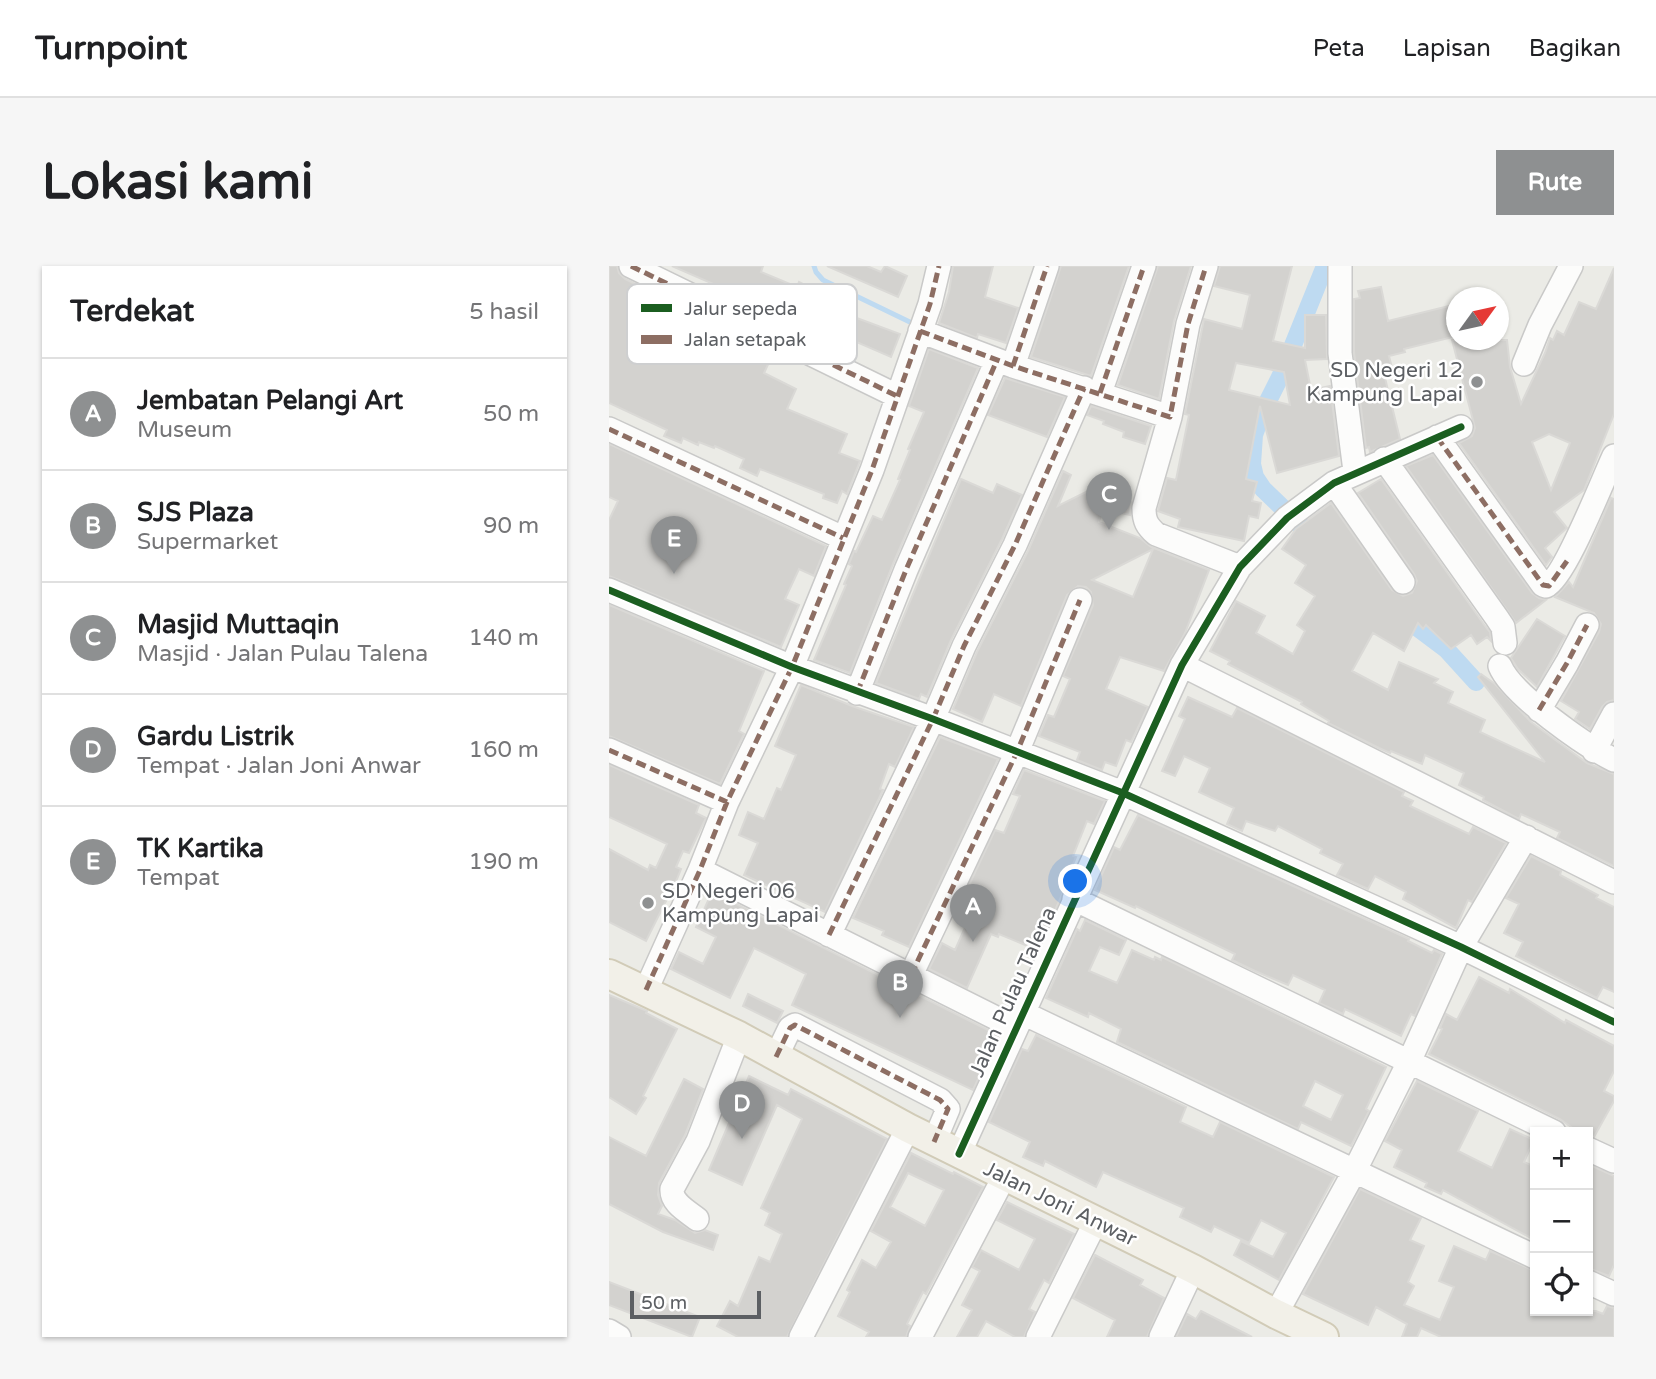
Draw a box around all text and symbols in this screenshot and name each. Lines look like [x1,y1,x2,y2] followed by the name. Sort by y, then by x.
[35,29,187,68] text: Turnpoint
[1313,34,1365,63] text: Peta
[1403,34,1491,63] text: Lapisan
[1529,34,1621,63] text: Bagikan
[1496,150,1614,215] button: Rute
[42,153,313,212] text: Lokasi kami
[627,284,857,364] legend
[1446,287,1509,350] north arrow
[70,293,194,330] text: Terdekat
[469,298,539,326] text: 5 hasil
[684,298,797,320] text: Jalur sepeda
[684,329,806,351] text: Jalan setapak
[1306,358,1463,407] place label: SD Negeri 12 Kampung Lapai
[1469,374,1485,390] marker: SD Negeri 12 Kampung Lapai
[137,385,403,416] text: Jembatan Pelangi Art
[84,400,102,428] text: A
[483,400,539,428] text: 50 m
[137,416,232,444] text: Museum
[1086,472,1132,530] pin: C
[137,497,254,528] text: SJS Plaza
[85,512,101,540] text: B
[483,512,539,540] text: 90 m
[651,516,697,574] pin: E
[137,528,278,556] text: Supermarket
[137,609,339,640] text: Masjid Muttaqin
[85,624,101,652] text: C
[469,624,539,652] text: 140 m
[137,640,428,668] text: Masjid · Jalan Pulau Talena
[137,721,294,752] text: Gardu Listrik
[84,736,102,764] text: D
[469,736,539,764] text: 160 m
[137,752,421,780] text: Tempat · Jalan Joni Anwar
[137,833,264,864] text: TK Kartika
[86,848,100,876] text: E
[469,848,539,876] text: 190 m
[137,864,220,892] text: Tempat
[1058,864,1092,898] your location
[662,879,819,928] place label: SD Negeri 06 Kampung Lapai
[950,884,996,942] pin: A
[640,895,656,911] marker: SD Negeri 06 Kampung Lapai
[964,903,1062,1081] street label: Jalan Pulau Talena
[877,960,923,1018] pin: B
[719,1081,765,1139] pin: D
[1530,1127,1593,1316] map controls
[1530,1127,1593,1190] button: +
[979,1156,1141,1252] street label: Jalan Joni Anwar
[1530,1190,1593,1253] button: −
[1530,1253,1593,1316] button: locate
[630,1288,761,1320] scale bar
[641,1292,687,1314] text: 50 m

